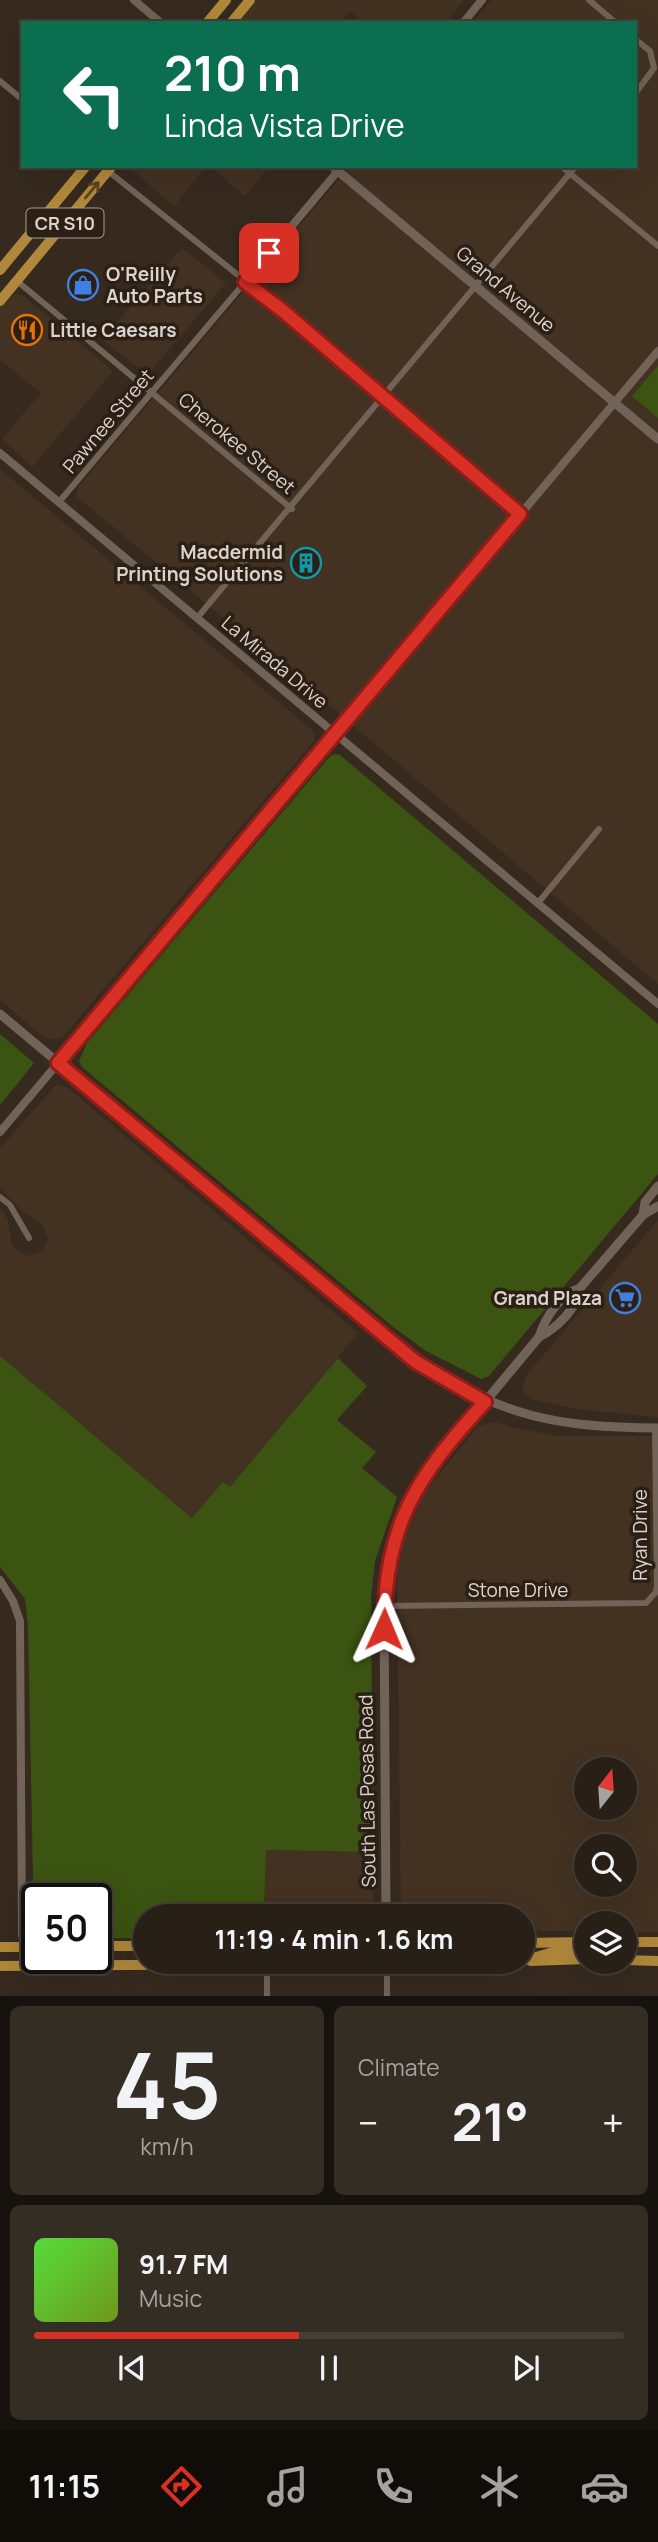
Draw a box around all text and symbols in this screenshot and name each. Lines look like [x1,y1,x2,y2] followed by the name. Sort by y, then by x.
[164,39,301,106] text: 210 m
[49,49,140,140] icon: left
[164,103,405,147] text: Linda Vista Drive
[84,182,100,200] one-way arrow
[27,208,104,238] road number: CR S10
[239,223,299,283] pin
[250,234,288,272] icon: arrive
[451,240,561,338] street label: Grand Avenue
[106,261,203,309] place label: O'Reilly Auto Parts
[66,268,100,302] shop icon: O'Reilly Auto Parts
[10,313,44,347] restaurant icon: Little Caesars
[50,317,177,343] place label: Little Caesars
[57,363,159,479] street label: Pawnee Street
[173,386,301,500] street label: Cherokee Street
[116,539,283,587] place label: Macdermid Printing Solutions
[289,546,323,580] building icon: Macdermid Printing Solutions
[216,610,334,714] street label: La Mirada Drive
[608,1281,642,1315] supermarket icon: Grand Plaza
[494,1285,602,1311] place label: Grand Plaza
[627,1489,653,1581] street label: Ryan Drive
[468,1577,568,1603] street label: Stone Drive
[347,1592,421,1666] position arrow
[352,1694,382,1888] street label: South Las Posas Road
[574,1757,637,1820] north arrow
[574,1757,637,1974] map controls
[574,1834,637,1897] button: search
[21,1883,112,1974] speed limit sign: 50
[574,1911,637,1974] button: layers
[215,1921,453,1957] text: 11:19 · 4 min · 1.6 km
[113,2022,221,2146] text: 45
[358,2051,440,2083] text: Climate
[452,2086,529,2157] text: 21°
[358,2096,379,2148] text: −
[602,2096,624,2148] text: +
[140,2130,194,2162] text: km/h
[139,2246,228,2282] text: 91.7 FM
[139,2282,202,2314] text: Music
[113,2349,151,2387] icon: previous
[310,2349,348,2387] icon: pause
[507,2349,545,2387] icon: next
[157,2462,206,2511] icon: directions
[263,2462,312,2511] icon: music
[369,2462,418,2511] icon: phone
[475,2462,524,2511] icon: climate
[580,2462,629,2511] icon: car
[28,2464,100,2508] text: 11:15

